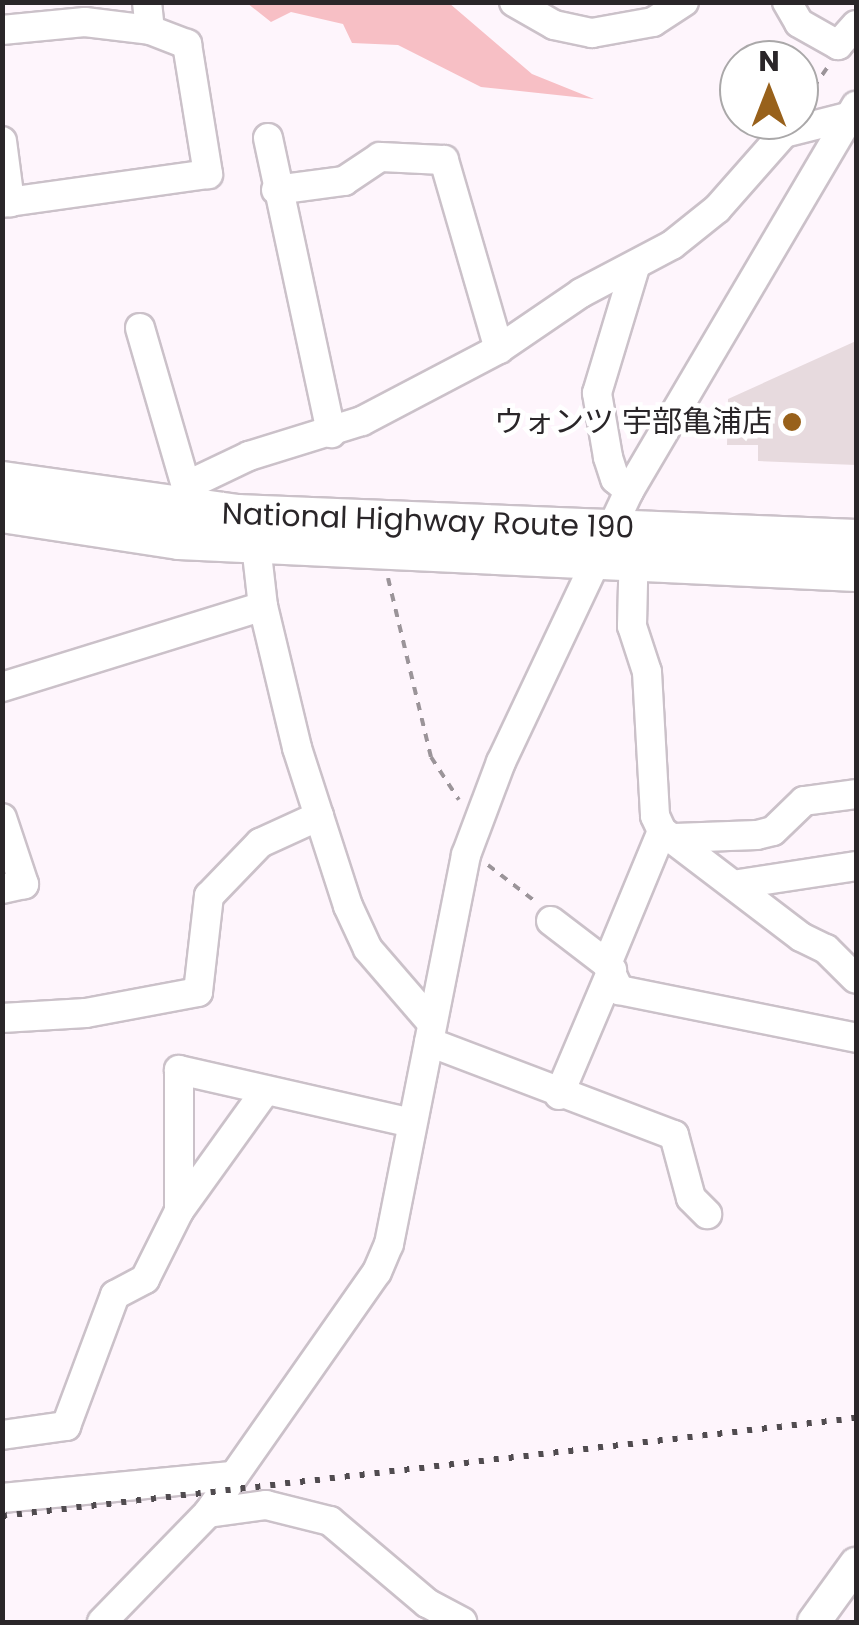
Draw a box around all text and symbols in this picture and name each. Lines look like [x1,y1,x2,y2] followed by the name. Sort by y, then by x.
[719,40,819,140] north arrow
[758,42,780,81] text: N
[494,404,772,440] place label: ウォンツ 宇部亀浦店
[781,411,803,433] marker: ウォンツ 宇部亀浦店
[221,496,635,546] street label: National Highway Route 190

